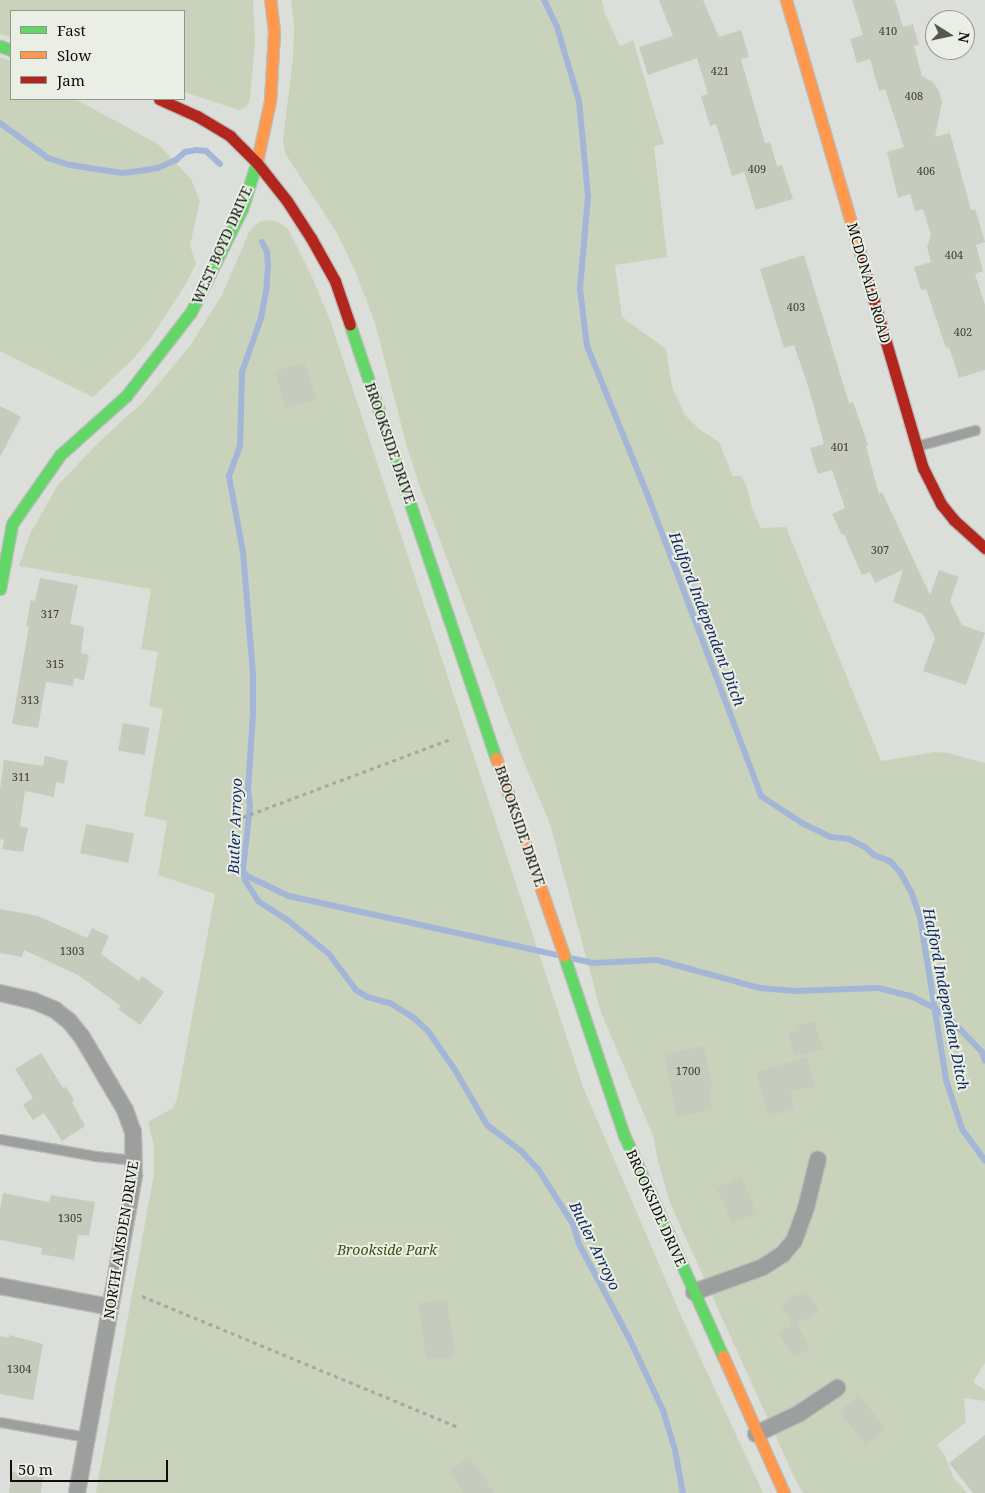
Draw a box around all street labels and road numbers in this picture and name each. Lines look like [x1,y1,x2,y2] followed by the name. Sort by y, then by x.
[188,183,256,307] street label: WEST BOYD DRIVE
[844,221,894,345] street label: MCDONALD ROAD
[361,380,419,506] street label: BROOKSIDE DRIVE
[491,763,549,889] street label: BROOKSIDE DRIVE
[623,1147,689,1269] street label: BROOKSIDE DRIVE
[100,1160,142,1320] street label: NORTH AMSDEN DRIVE

